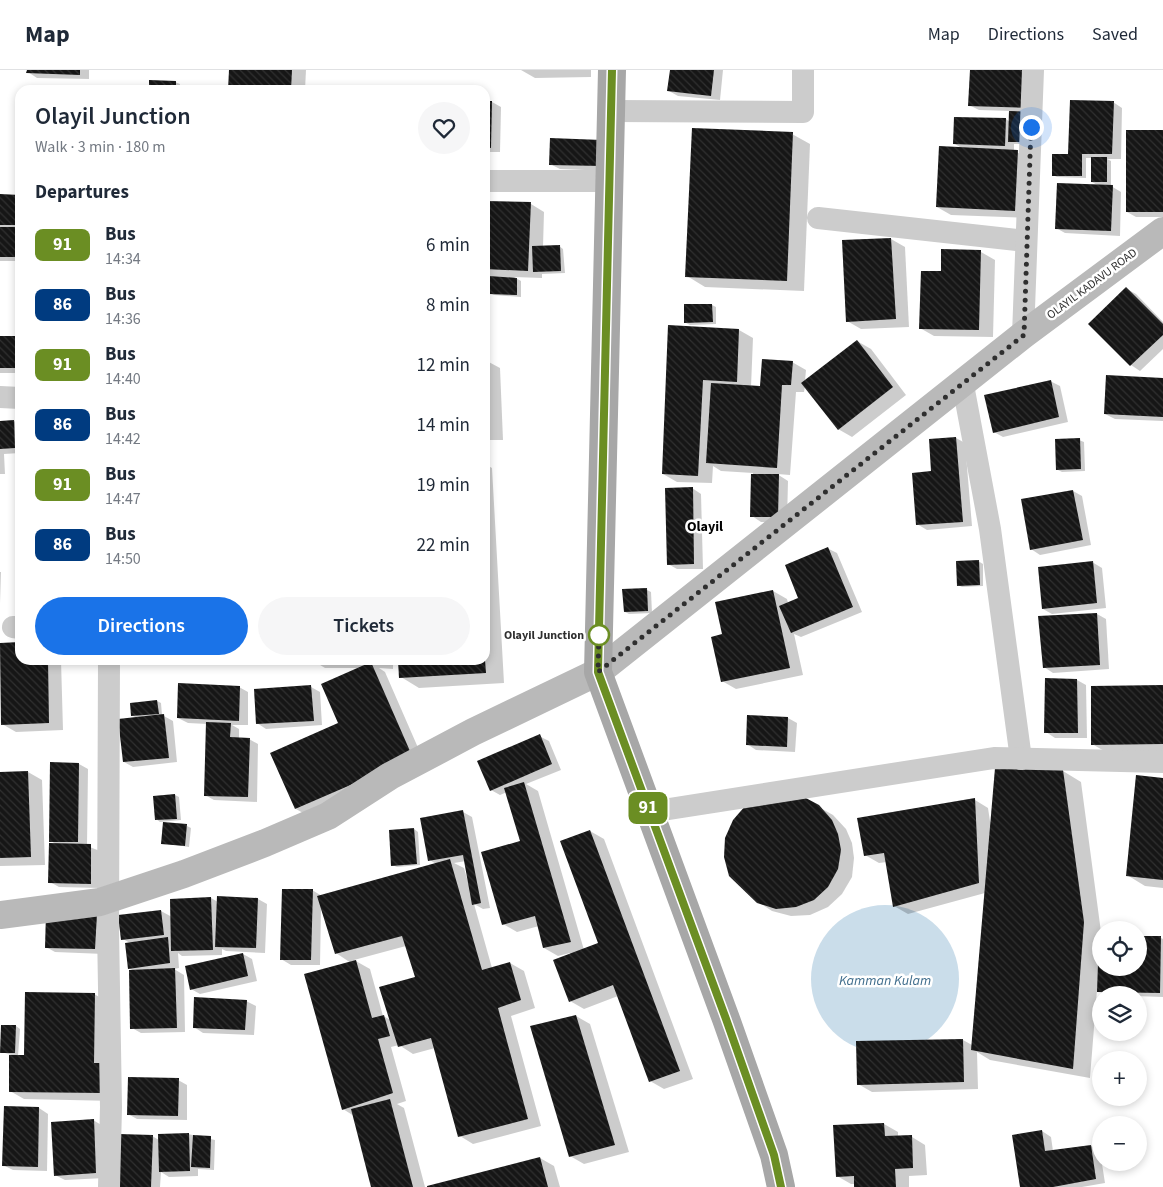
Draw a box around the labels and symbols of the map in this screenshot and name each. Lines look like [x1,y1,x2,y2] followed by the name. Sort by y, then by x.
[1019,115,1044,140] your location
[1043,244,1141,324] street label: OLAYIL KADAVU ROAD
[687,517,723,537] district label: Olayil
[588,624,610,646] marker: Olayil Junction
[504,627,584,644] place label: Olayil Junction
[626,792,670,824] line badge: 91
[839,971,931,991] water label: Kamman Kulam

